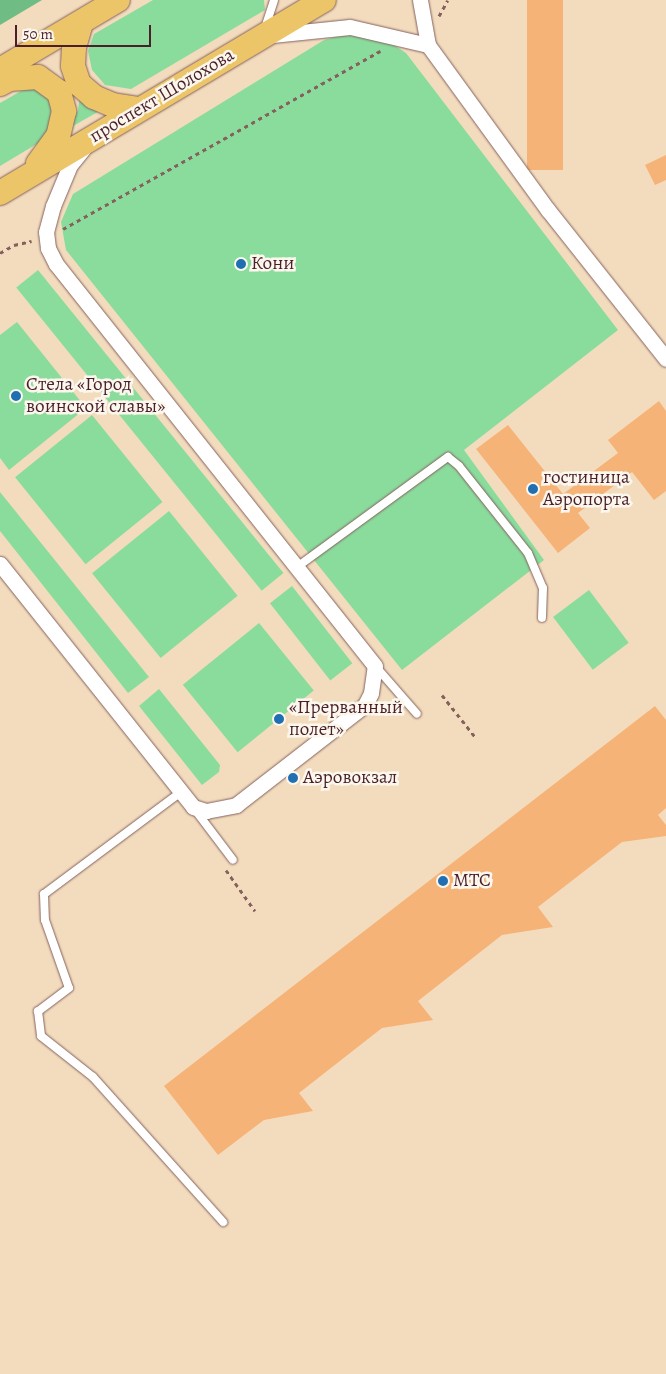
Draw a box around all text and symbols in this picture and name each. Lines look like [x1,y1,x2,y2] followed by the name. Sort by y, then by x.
[18,15,154,47] scale bar
[23,24,53,44] text: 50 m
[86,44,238,148] street label: проспект Шолохова
[251,253,294,275] place label: Кони
[235,258,247,270] marker: Кони
[26,374,165,418] place label: Стела «Город воинской славы»
[10,390,22,402] marker: Стела «Город воинской славы»
[543,467,630,511] place label: гостиница Аэропорта
[527,483,539,495] marker: гостиница Аэропорта
[289,697,403,741] place label: «Пpepвaнный пoлeт»
[273,713,285,725] marker: «Пpepвaнный пoлeт»
[303,767,397,789] place label: Аэровокзал
[287,772,299,784] marker: Аэровокзал
[453,870,491,892] place label: МТС
[437,875,449,887] marker: МТС

